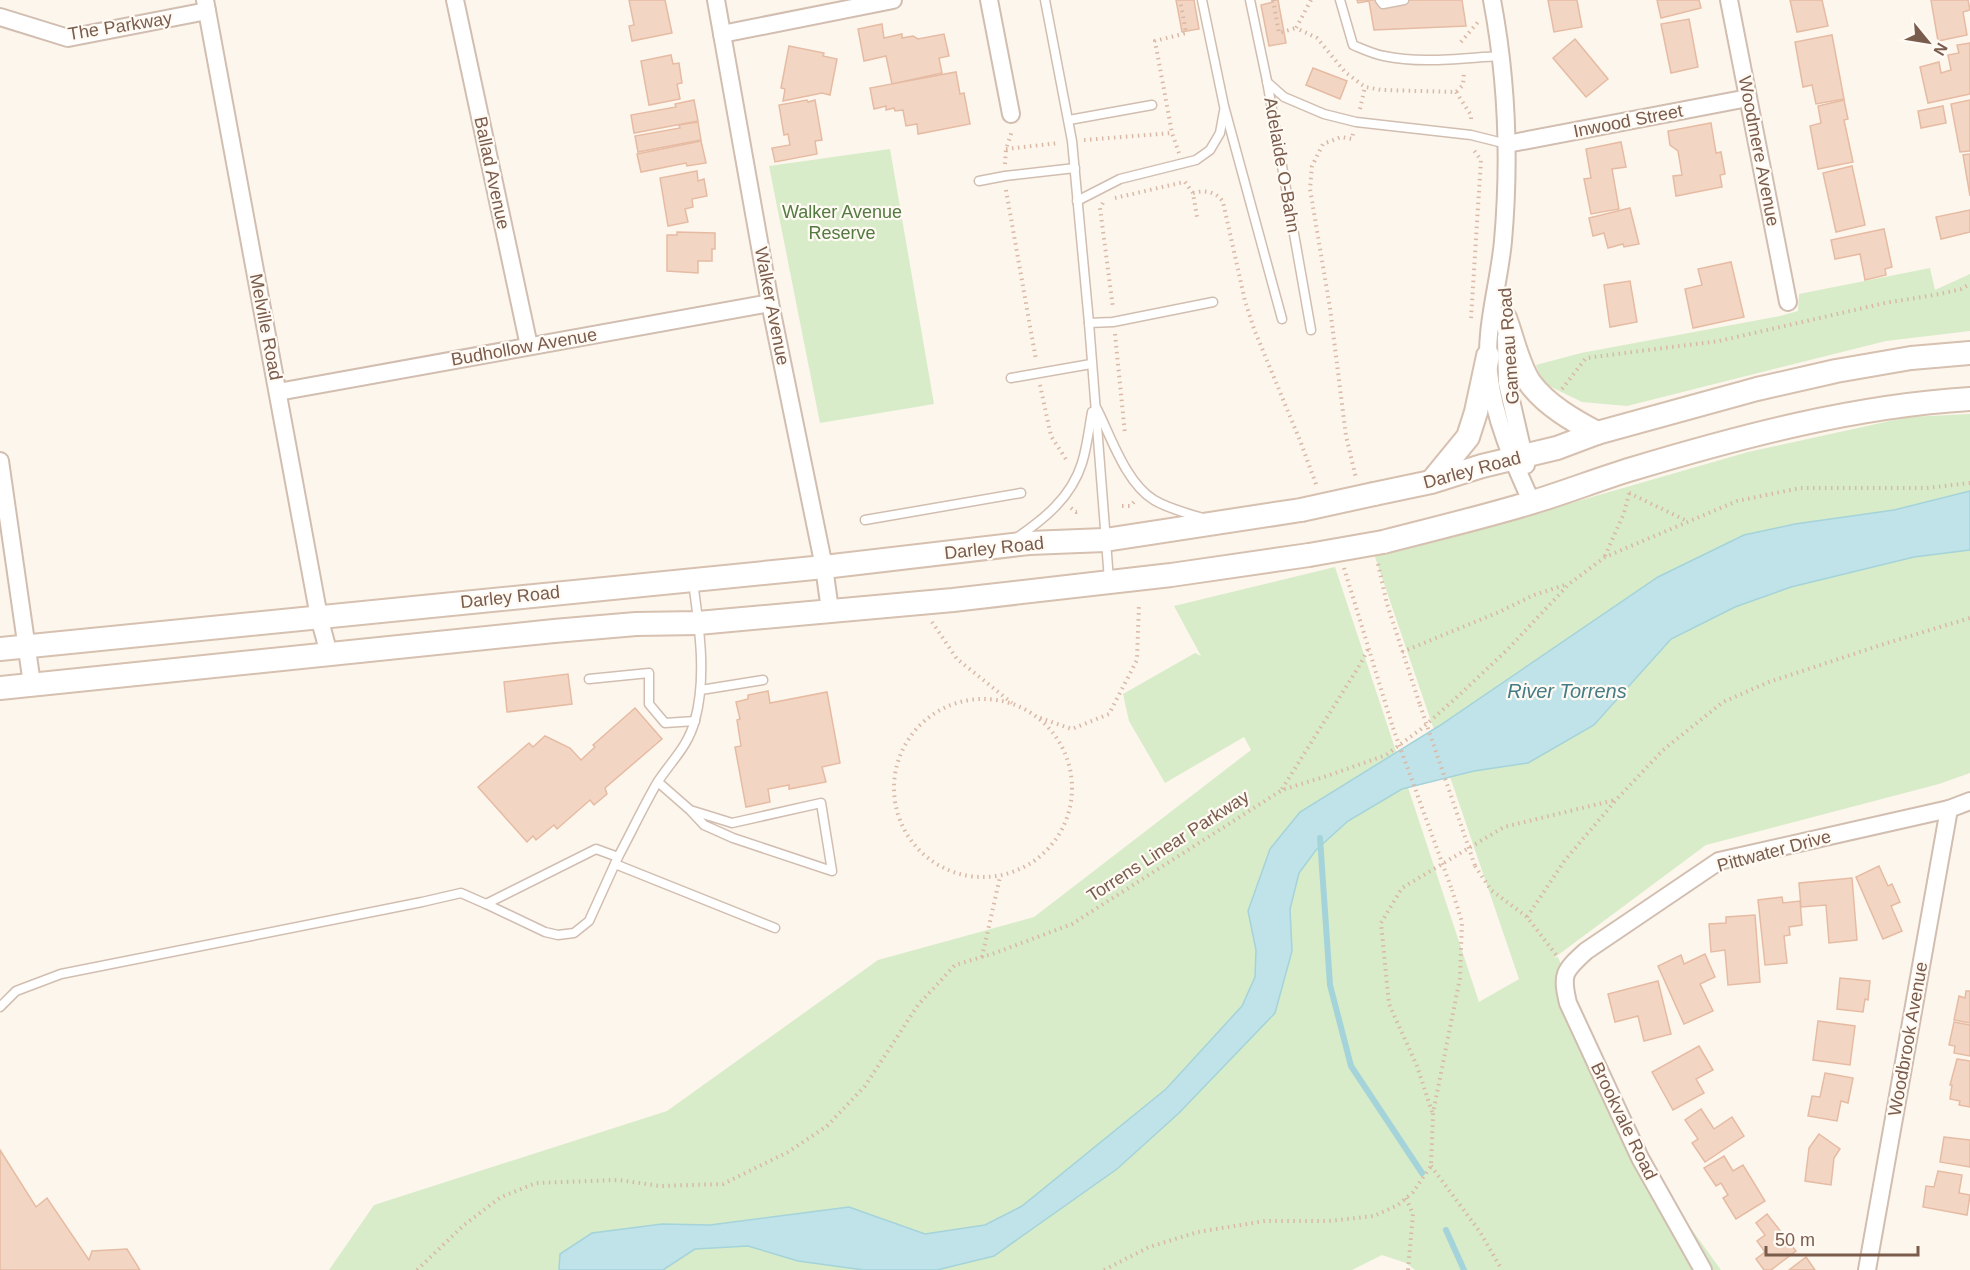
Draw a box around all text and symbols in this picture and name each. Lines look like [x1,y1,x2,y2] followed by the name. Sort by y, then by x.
[67,8,173,44] street label: The Parkway
[1898,12,1958,72] north arrow
[1930,40,1951,59] text: N
[1735,74,1783,228] street label: Woodmere Avenue
[1260,96,1304,234] street label: Adelaide O-Bahn
[1572,101,1684,141] street label: Inwood Street
[470,115,514,231] street label: Ballad Avenue
[782,202,902,243] park label: Walker Avenue Reserve
[751,245,793,367] street label: Walker Avenue
[246,272,286,382] street label: Melville Road
[1495,287,1523,405] street label: Gameau Road
[449,324,599,370] street label: Budhollow Avenue
[1421,447,1523,493] street label: Darley Road
[943,533,1045,563] street label: Darley Road
[459,582,561,612] street label: Darley Road
[1507,680,1627,702] water label: River Torrens
[1083,786,1253,906] street label: Torrens Linear Parkway
[1715,826,1833,876] street label: Pittwater Drive
[1885,960,1931,1118] street label: Woodbrook Avenue
[1587,1059,1661,1183] street label: Brookvale Road
[1766,1219,1918,1257] scale bar
[1775,1230,1815,1250] text: 50 m

